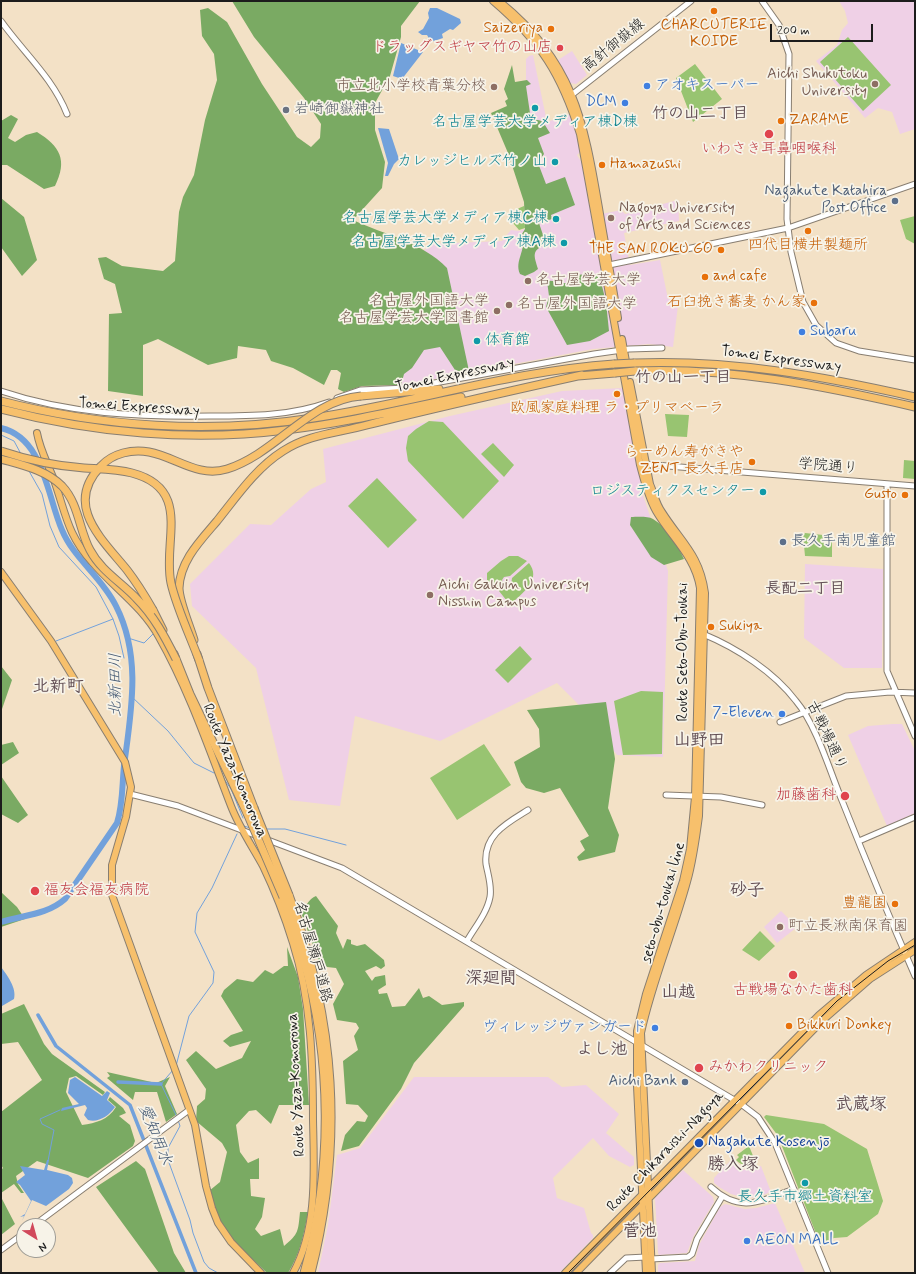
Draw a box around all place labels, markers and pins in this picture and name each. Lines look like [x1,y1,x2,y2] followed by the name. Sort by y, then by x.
[709,6,719,16] marker: CHARCUTERIE KOIDE
[660,17,768,52] place label: CHARCUTERIE KOIDE
[483,20,543,38] place label: Saizeriya
[546,24,556,34] marker: Saizeriya
[372,39,552,57] place label: ドラッグスギヤマ竹の山店
[555,43,565,53] marker: ドラッグスギヤマ竹の山店
[767,66,867,101] place label: Aichi Shukutoku University
[655,77,759,95] place label: アオキスーパー
[336,78,486,96] place label: 市立北小学校青葉分校
[870,79,880,89] marker: Aichi Shukutoku University
[642,81,652,91] marker: アオキスーパー
[489,82,499,92] marker: 市立北小学校青葉分校
[586,94,617,112] place label: DCM
[620,98,630,108] marker: DCM
[294,101,384,119] place label: 岩崎御嶽神社
[530,103,540,113] marker: 名古屋学芸大学メディア棟D棟
[281,105,291,115] marker: 岩崎御嶽神社
[789,112,849,130] place label: ZARAME
[432,114,638,132] place label: 名古屋学芸大学メディア棟D棟
[776,116,786,126] marker: ZARAME
[763,128,775,140] marker: いわさき耳鼻咽喉科
[702,141,836,159] place label: いわさき耳鼻咽喉科
[397,153,547,171] place label: カレッジヒルズ竹ノ山
[610,156,681,174] place label: Hamazushi
[550,157,560,167] marker: カレッジヒルズ竹ノ山
[597,160,607,170] marker: Hamazushi
[764,183,887,218] place label: Nagakute Katahira Post Office
[890,196,900,206] marker: Nagakute Katahira Post Office
[619,200,751,235] place label: Nagoya University of Arts and Sciences
[342,210,548,228] place label: 名古屋学芸大学メディア棟C棟
[606,213,616,223] marker: Nagoya University of Arts and Sciences
[551,214,561,224] marker: 名古屋学芸大学メディア棟C棟
[803,226,813,236] marker: 四代目横井製麺所
[351,234,556,252] place label: 名古屋学芸大学メディア棟A棟
[748,237,868,255] place label: 四代目横井製麺所
[559,238,569,248] marker: 名古屋学芸大学メディア棟A棟
[589,241,713,259] place label: THE SAN ROKU GO
[716,245,726,255] marker: THE SAN ROKU GO
[713,268,767,286] place label: and cafe
[536,272,641,290] place label: 名古屋学芸大学
[700,272,710,282] marker: and cafe
[523,276,533,286] marker: 名古屋学芸大学
[339,293,489,328] place label: 名古屋外国語大学 名古屋学芸大学図書館
[667,294,806,312] place label: 石臼挽き蕎麦 かん家
[517,296,637,314] place label: 名古屋外国語大学
[809,298,819,308] marker: 石臼挽き蕎麦 かん家
[504,300,514,310] marker: 名古屋外国語大学
[492,306,502,316] marker: 名古屋外国語大学 名古屋学芸大学図書館
[810,323,857,341] place label: Subaru
[797,327,807,337] marker: Subaru
[485,332,530,350] place label: 体育館
[472,336,482,346] marker: 体育館
[612,389,622,399] marker: 欧風家庭料理 ラ・プリマベーラ
[510,400,724,418] place label: 欧風家庭料理 ラ・プリマベーラ
[624,444,744,479] place label: らーめん寿がきや ZENT 長久手店
[747,457,757,467] marker: らーめん寿がきや ZENT 長久手店
[590,483,755,501] place label: ロジスティクスセンター
[864,486,897,504] place label: Gusto
[758,487,768,497] marker: ロジスティクスセンター
[900,490,910,500] marker: Gusto
[791,533,896,551] place label: 長久手南児童館
[778,537,788,547] marker: 長久手南児童館
[438,577,589,612] place label: Aichi Gakuin University Nisshin Campus
[425,590,435,600] marker: Aichi Gakuin University Nisshin Campus
[719,618,762,636] place label: Sukiya
[706,622,716,632] marker: Sukiya
[712,705,774,723] place label: 7-Eleven
[777,709,787,719] marker: 7-Eleven
[776,787,836,805] place label: 加藤歯科
[839,790,851,802] marker: 加藤歯科
[44,882,149,900] place label: 福友会福友病院
[29,885,41,897] marker: 福友会福友病院
[842,895,887,913] place label: 豊龍園
[890,899,900,909] marker: 豊龍園
[788,918,908,936] place label: 町立長湫南保育園
[775,922,785,932] marker: 町立長湫南保育園
[787,969,799,981] marker: 古戦場なかた歯科
[733,982,853,1000] place label: 古戦場なかた歯科
[797,1017,891,1035] place label: Bikkuri Donkey
[482,1019,647,1037] place label: ヴィレッジヴァンガード
[784,1021,794,1031] marker: Bikkuri Donkey
[650,1023,660,1033] marker: ヴィレッジヴァンガード
[708,1059,828,1077] place label: みかわクリニック
[693,1062,705,1074] marker: みかわクリニック
[608,1073,677,1091] place label: Aichi Bank
[680,1077,690,1087] marker: Aichi Bank
[708,1134,829,1152] place label: Nagakute Kosenjō
[693,1137,705,1149] marker: Nagakute Kosenjō
[800,1178,810,1188] marker: 長久手市郷土資料室
[738,1189,872,1207] place label: 長久手市郷土資料室
[755,1232,838,1250] place label: AEON MALL
[742,1236,752,1246] marker: AEON MALL

